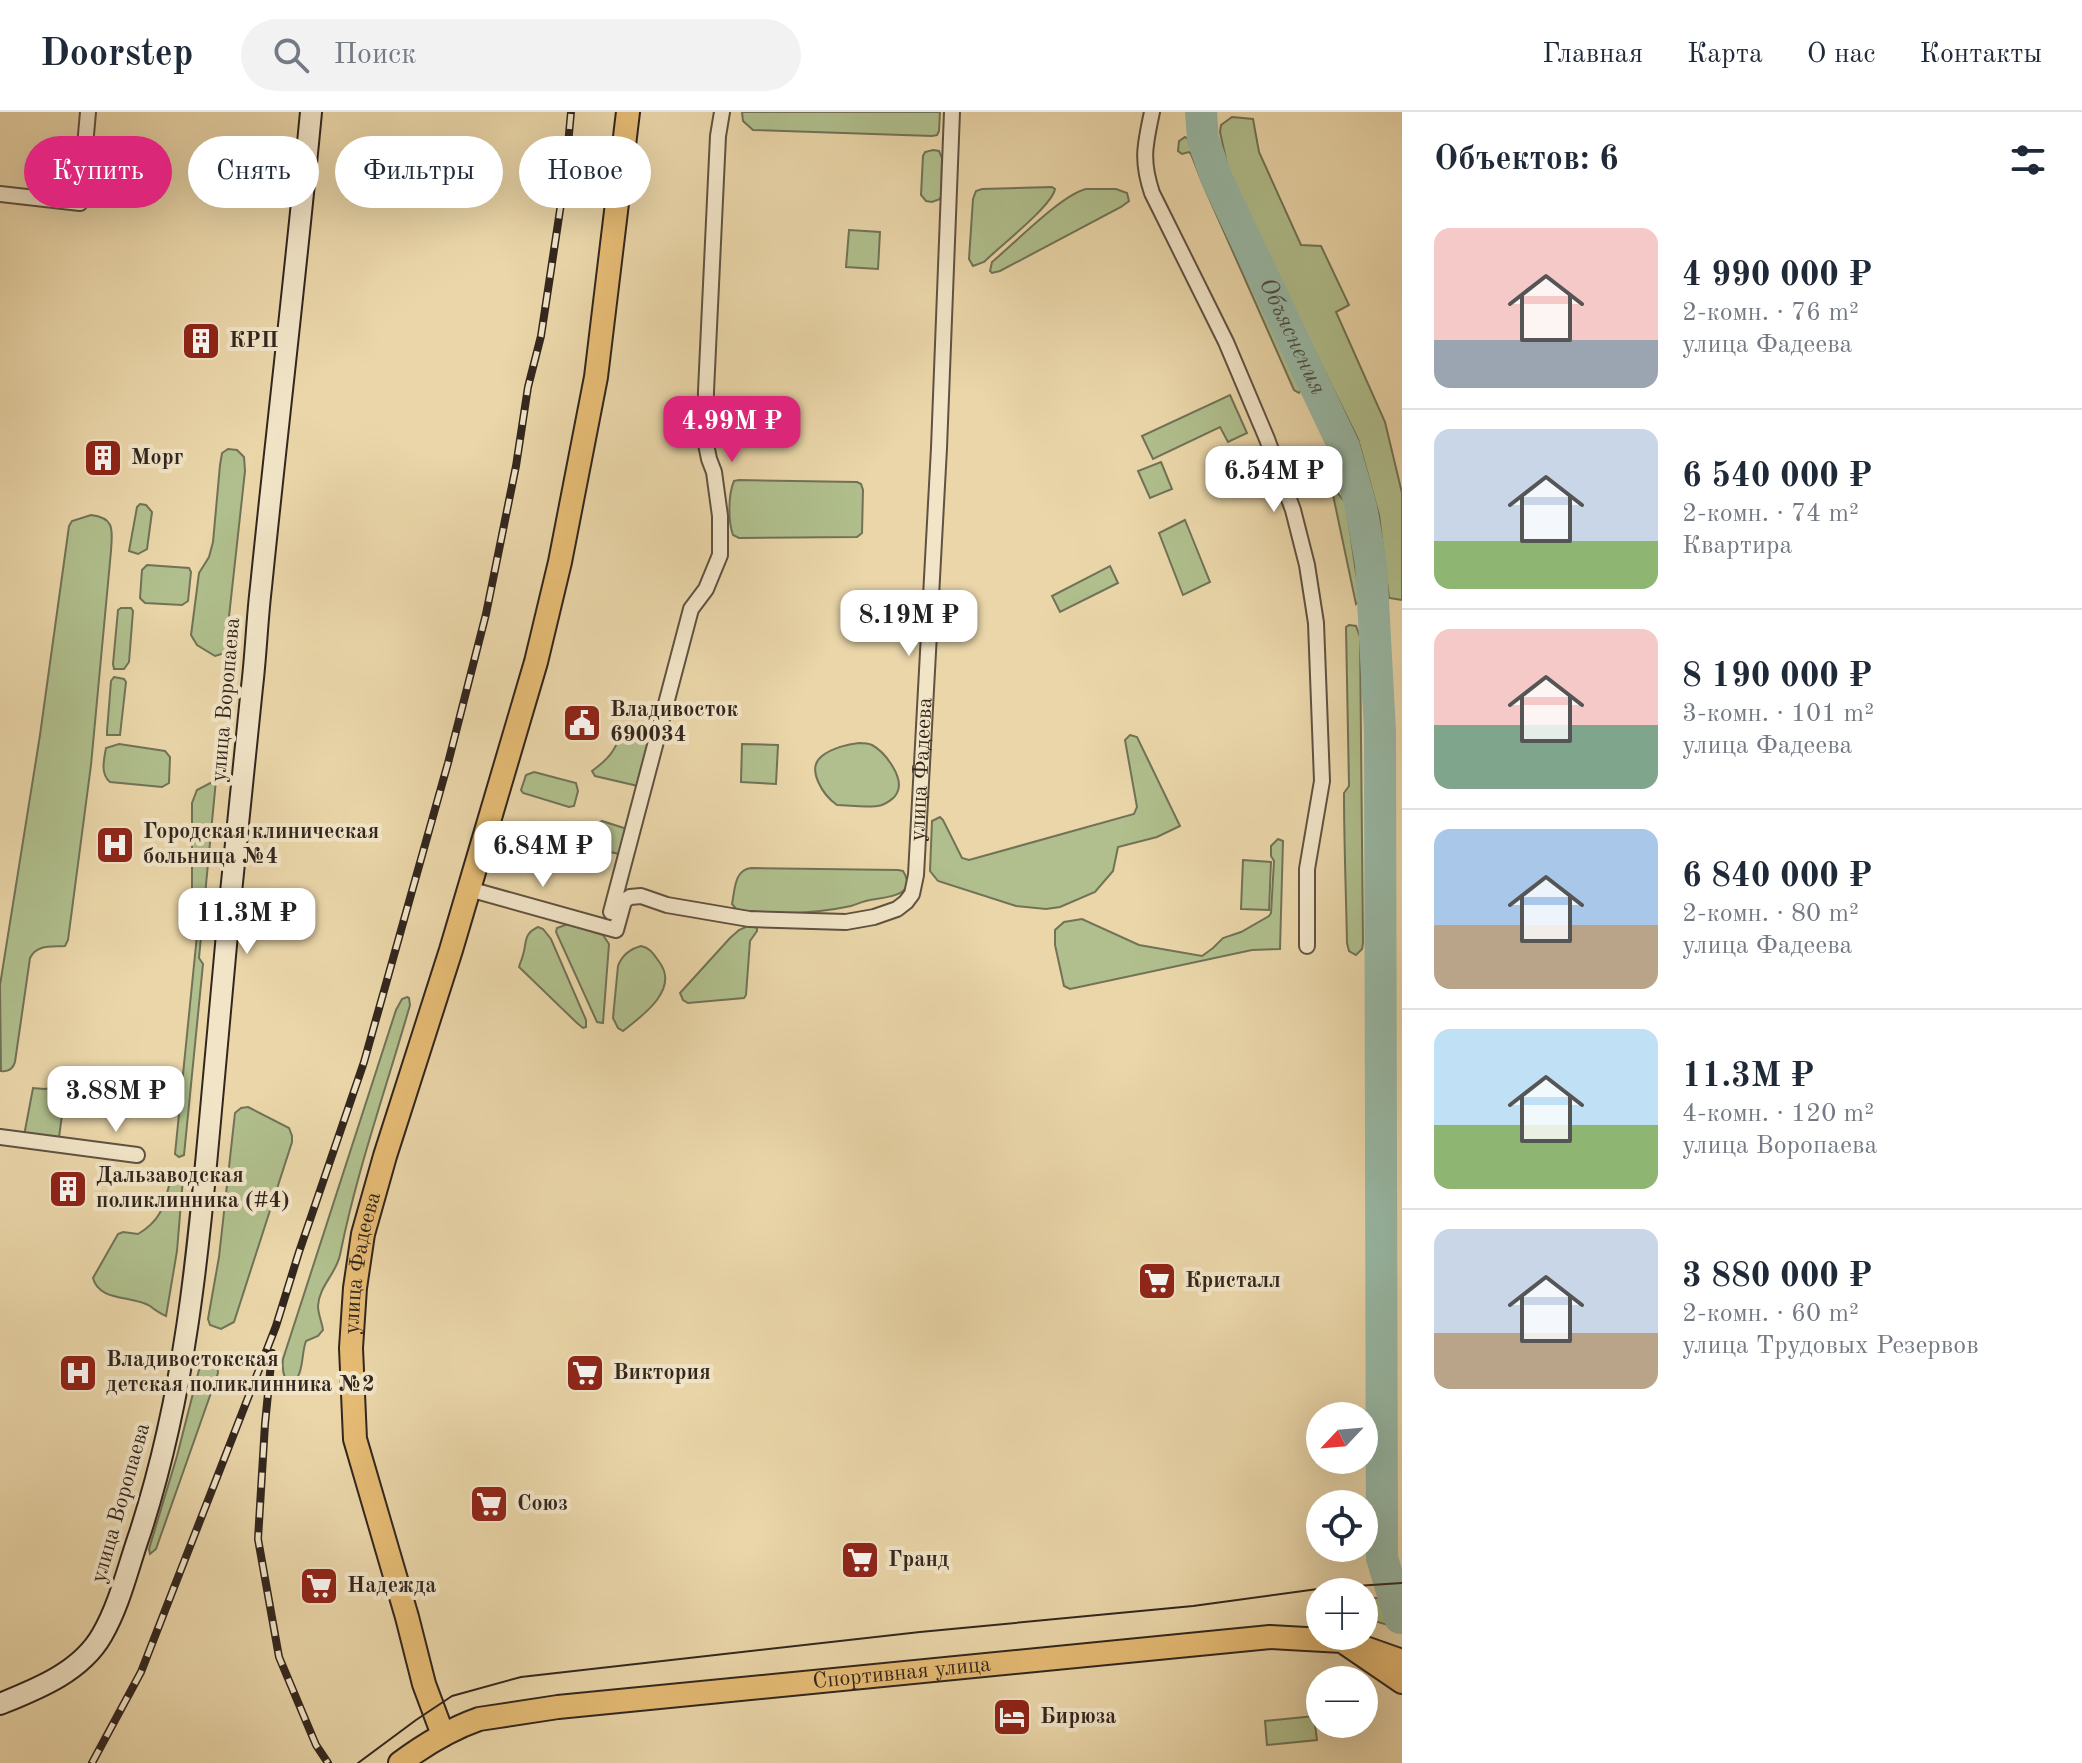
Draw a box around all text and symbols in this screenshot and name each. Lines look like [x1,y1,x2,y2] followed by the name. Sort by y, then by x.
[241,19,801,91] search box
[269,33,313,77] icon: search
[40,36,193,74] text: Doorstep
[333,40,416,70] text: Поиск
[1542,41,1643,69] text: Главная
[1687,41,1763,69] text: Карта
[1807,41,1876,69] text: О нас
[1920,41,2042,69] text: Контакты
[24,136,172,208] chip: Купить
[188,136,319,208] chip: Снять
[335,136,503,208] chip: Фильтры
[519,136,651,208] chip: Новое
[2006,138,2050,182] icon: filters
[1434,143,1619,177] text: Объектов: 6
[1682,259,1872,293] text: 4 990 000 ₽
[1498,260,1594,356] icon: home
[1254,274,1330,399] water label: Объяснения
[1682,300,1859,326] text: 2-комн. · 76 m²
[180,320,222,362] building icon: КРП
[229,330,279,352] place label: КРП
[1682,332,1852,358] text: улица Фадеева
[658,396,806,464] pin: 4.99M ₽
[681,409,783,435] text: 4.99M ₽
[82,437,124,479] building icon: Морг
[1200,446,1348,514] pin: 6.54M ₽
[131,447,183,469] place label: Морг
[1223,459,1325,485] text: 6.54M ₽
[1682,460,1872,494] text: 6 540 000 ₽
[1498,461,1594,557] icon: home
[1682,501,1859,527] text: 2-комн. · 74 m²
[1682,533,1792,559] text: Квартира
[835,590,983,658] pin: 8.19M ₽
[858,603,960,629] text: 8.19M ₽
[208,617,244,783] street label: улица Воропаева
[1682,660,1872,694] text: 8 190 000 ₽
[1498,661,1594,757] icon: home
[907,697,937,842] street label: улица Фадеева
[610,699,738,746] place label: Владивосток 690034
[1682,701,1874,727] text: 3-комн. · 101 m²
[561,702,603,744] public building icon: Владивосток 690034
[1682,733,1852,759] text: улица Фадеева
[143,821,379,868] place label: Городская клиническая больница №4
[469,821,617,889] pin: 6.84M ₽
[94,824,136,866] hospital icon: Городская клиническая больница №4
[492,834,594,860] text: 6.84M ₽
[1682,860,1872,894] text: 6 840 000 ₽
[1498,861,1594,957] icon: home
[173,888,321,956] pin: 11.3M ₽
[196,901,298,927] text: 11.3M ₽
[1682,901,1859,927] text: 2-комн. · 80 m²
[1682,933,1852,959] text: улица Фадеева
[1682,1060,1814,1094] text: 11.3M ₽
[1498,1061,1594,1157] icon: home
[42,1066,190,1134] pin: 3.88M ₽
[65,1079,167,1105] text: 3.88M ₽
[1682,1101,1874,1127] text: 4-комн. · 120 m²
[1682,1133,1877,1159] text: улица Воропаева
[96,1165,290,1212] place label: Дальзаводская поликлинника (#4)
[47,1168,89,1210] building icon: Дальзаводская поликлинника (#4)
[341,1189,385,1335] street label: улица Фадеева
[1136,1260,1178,1302] supermarket icon: Кристалл
[1682,1260,1872,1294] text: 3 880 000 ₽
[1498,1261,1594,1357] icon: home
[1185,1270,1281,1292] place label: Кристалл
[1682,1301,1859,1327] text: 2-комн. · 60 m²
[1682,1333,1979,1359] text: улица Трудовых Резервов
[106,1349,375,1396] place label: Владивостокская детская поликлинника №2
[57,1352,99,1394] hospital icon: Владивостокская детская поликлинника №2
[564,1352,606,1394] supermarket icon: Виктория
[613,1362,711,1384] place label: Виктория
[1306,1402,1378,1474] north arrow
[1306,1402,1378,1738] map controls
[88,1420,154,1585] street label: улица Воропаева
[468,1483,510,1525] supermarket icon: Союз
[1306,1490,1378,1562] button: locate
[517,1493,568,1515] place label: Союз
[839,1539,881,1581] supermarket icon: Гранд
[888,1549,949,1571] place label: Гранд
[298,1565,340,1607] supermarket icon: Надежда
[347,1575,437,1597] place label: Надежда
[1306,1578,1378,1650] button: +
[812,1654,992,1693] street label: Спортивная улица
[1306,1666,1378,1738] button: −
[991,1696,1033,1738] hotel icon: Бирюза
[1040,1706,1116,1728] place label: Бирюза

